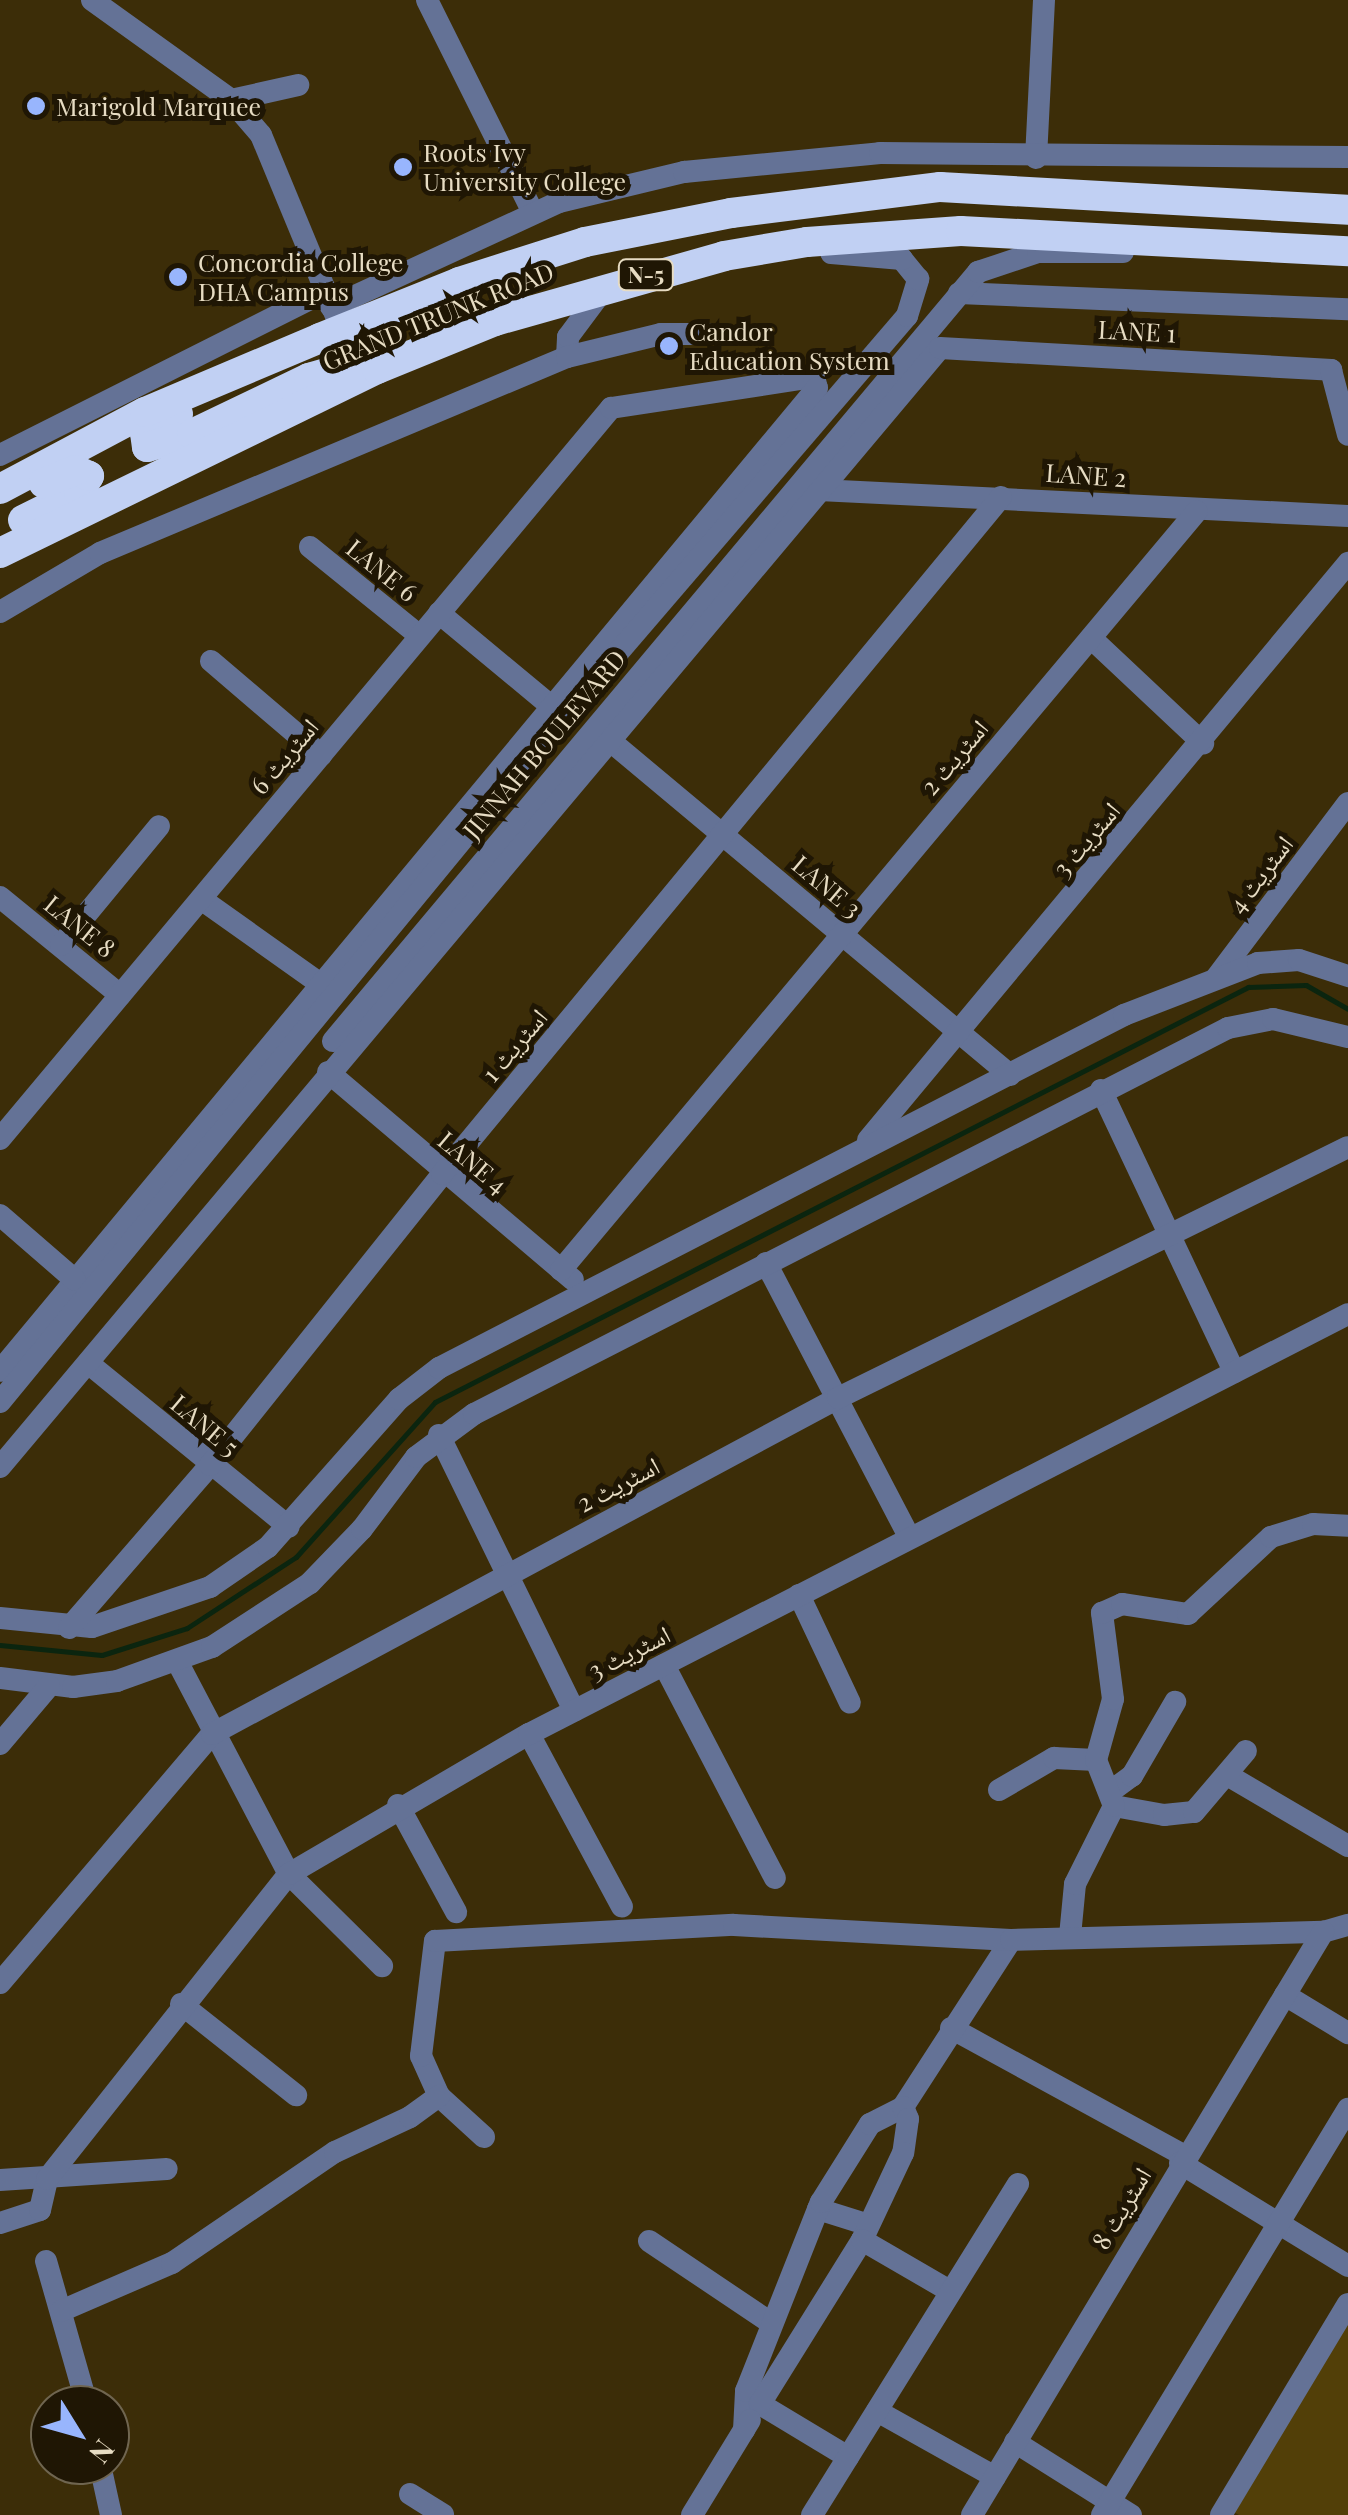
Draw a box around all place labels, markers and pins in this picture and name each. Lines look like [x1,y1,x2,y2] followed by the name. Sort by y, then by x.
[56,91,261,121] place label: Marigold Marquee
[25,95,47,117] marker: Marigold Marquee
[423,138,627,197] place label: Roots Ivy University College
[392,156,414,178] marker: Roots Ivy University College
[198,248,404,307] place label: Concordia College DHA Campus
[167,266,189,288] marker: Concordia College DHA Campus
[689,317,890,376] place label: Candor Education System
[658,335,680,357] marker: Candor Education System

